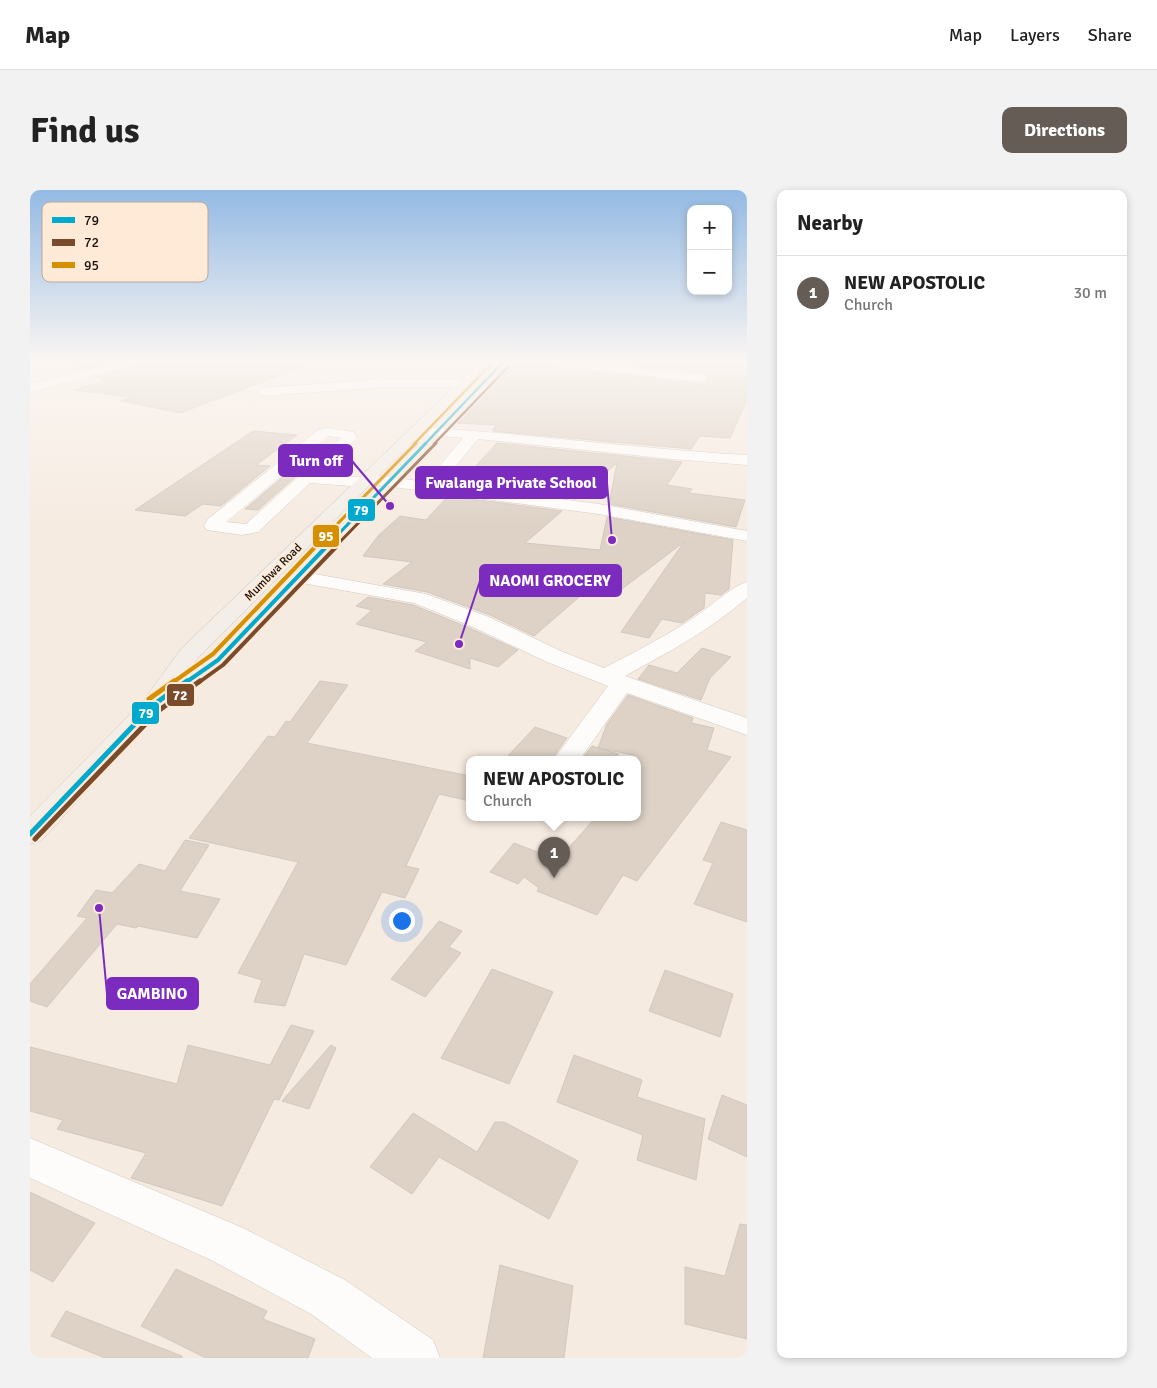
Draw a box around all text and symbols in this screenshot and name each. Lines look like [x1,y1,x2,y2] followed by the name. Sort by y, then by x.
[25,20,70,50] text: Map
[949,24,982,46] text: Map
[1010,24,1060,46] text: Layers
[1088,24,1132,46] text: Share
[1002,107,1127,153] button: Directions
[30,109,140,152] text: Find us
[42,202,208,282] legend
[687,205,732,295] map controls
[687,205,732,250] button: +
[797,210,863,236] text: Nearby
[84,212,99,229] text: 79
[84,234,99,251] text: 72
[687,250,732,295] button: −
[84,257,99,274] text: 95
[844,271,985,295] text: NEW APOSTOLIC
[809,283,817,303] text: 1
[1073,283,1107,303] text: 30 m
[844,295,893,315] text: Church
[279,445,352,476] callout: Turn off
[289,451,344,471] text: Turn off
[416,467,607,498] callout: Fwalanga Private School
[425,473,597,493] text: Fwalanga Private School
[347,498,376,522] line badge: 79
[353,502,369,519] text: 79
[312,524,340,548] line badge: 95
[318,528,334,545] text: 95
[241,540,305,604] street label: Mumbwa Road
[480,565,621,596] callout: NAOMI GROCERY
[489,571,611,591] text: NAOMI GROCERY
[166,683,195,707] line badge: 72
[172,687,188,704] text: 72
[131,701,160,725] line badge: 79
[138,705,154,722] text: 79
[466,756,641,821] popup
[483,767,624,791] text: NEW APOSTOLIC
[483,791,532,811] text: Church
[538,837,570,878] pin: 1
[389,908,415,934] your location
[107,978,198,1009] callout: GAMBINO
[117,984,188,1004] text: GAMBINO

